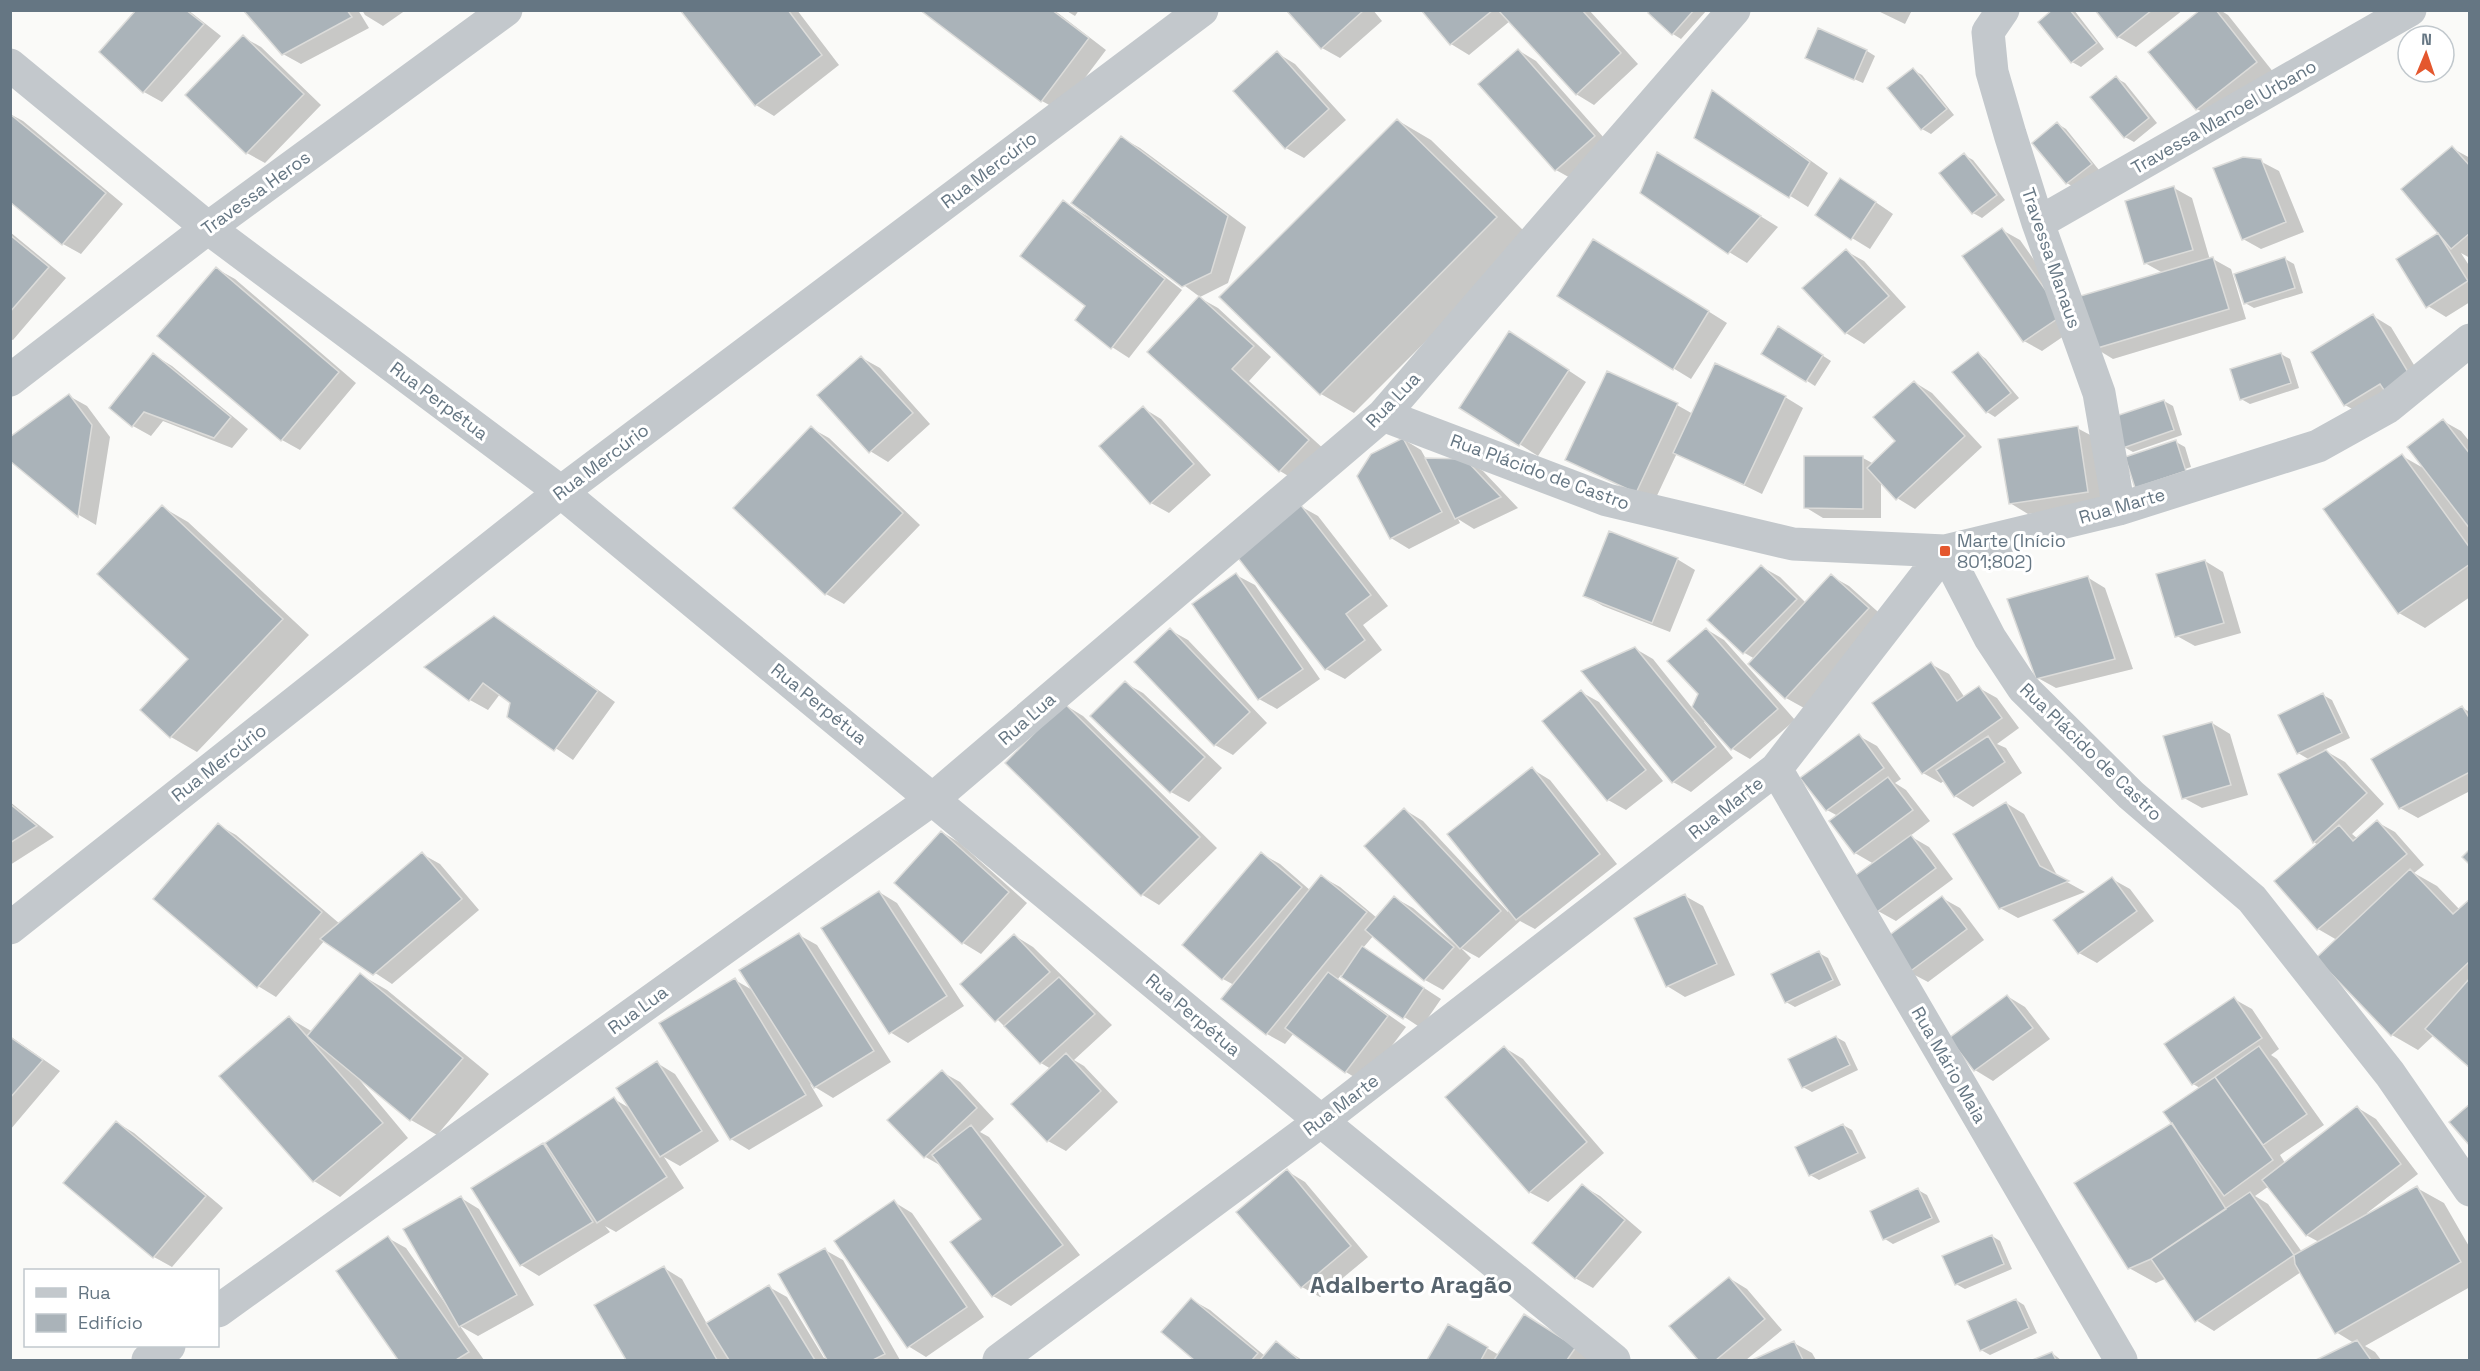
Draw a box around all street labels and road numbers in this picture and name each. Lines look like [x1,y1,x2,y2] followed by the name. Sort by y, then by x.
[2127,54,2320,179] street label: Travessa Manoel Urbano
[936,126,1041,213] street label: Rua Mercúrio
[197,145,315,240] street label: Travessa Heros
[2017,185,2086,331] street label: Travessa Manaus
[386,356,493,445] street label: Rua Perpétua
[1361,367,1425,432] street label: Rua Lua
[548,418,653,505] street label: Rua Mercúrio
[1447,428,1633,515] street label: Rua Plácido de Castro
[2076,482,2168,529] street label: Rua Marte
[767,658,872,749] street label: Rua Perpétua
[2015,678,2167,826] street label: Rua Plácido de Castro
[993,687,1060,750] street label: Rua Lua
[167,718,271,807] street label: Rua Mercúrio
[1684,771,1768,844] street label: Rua Marte
[1141,968,1245,1061] street label: Rua Perpétua
[603,980,672,1039] street label: Rua Lua
[1907,1002,1992,1127] street label: Rua Mário Maia
[1298,1069,1383,1140] street label: Rua Marte

